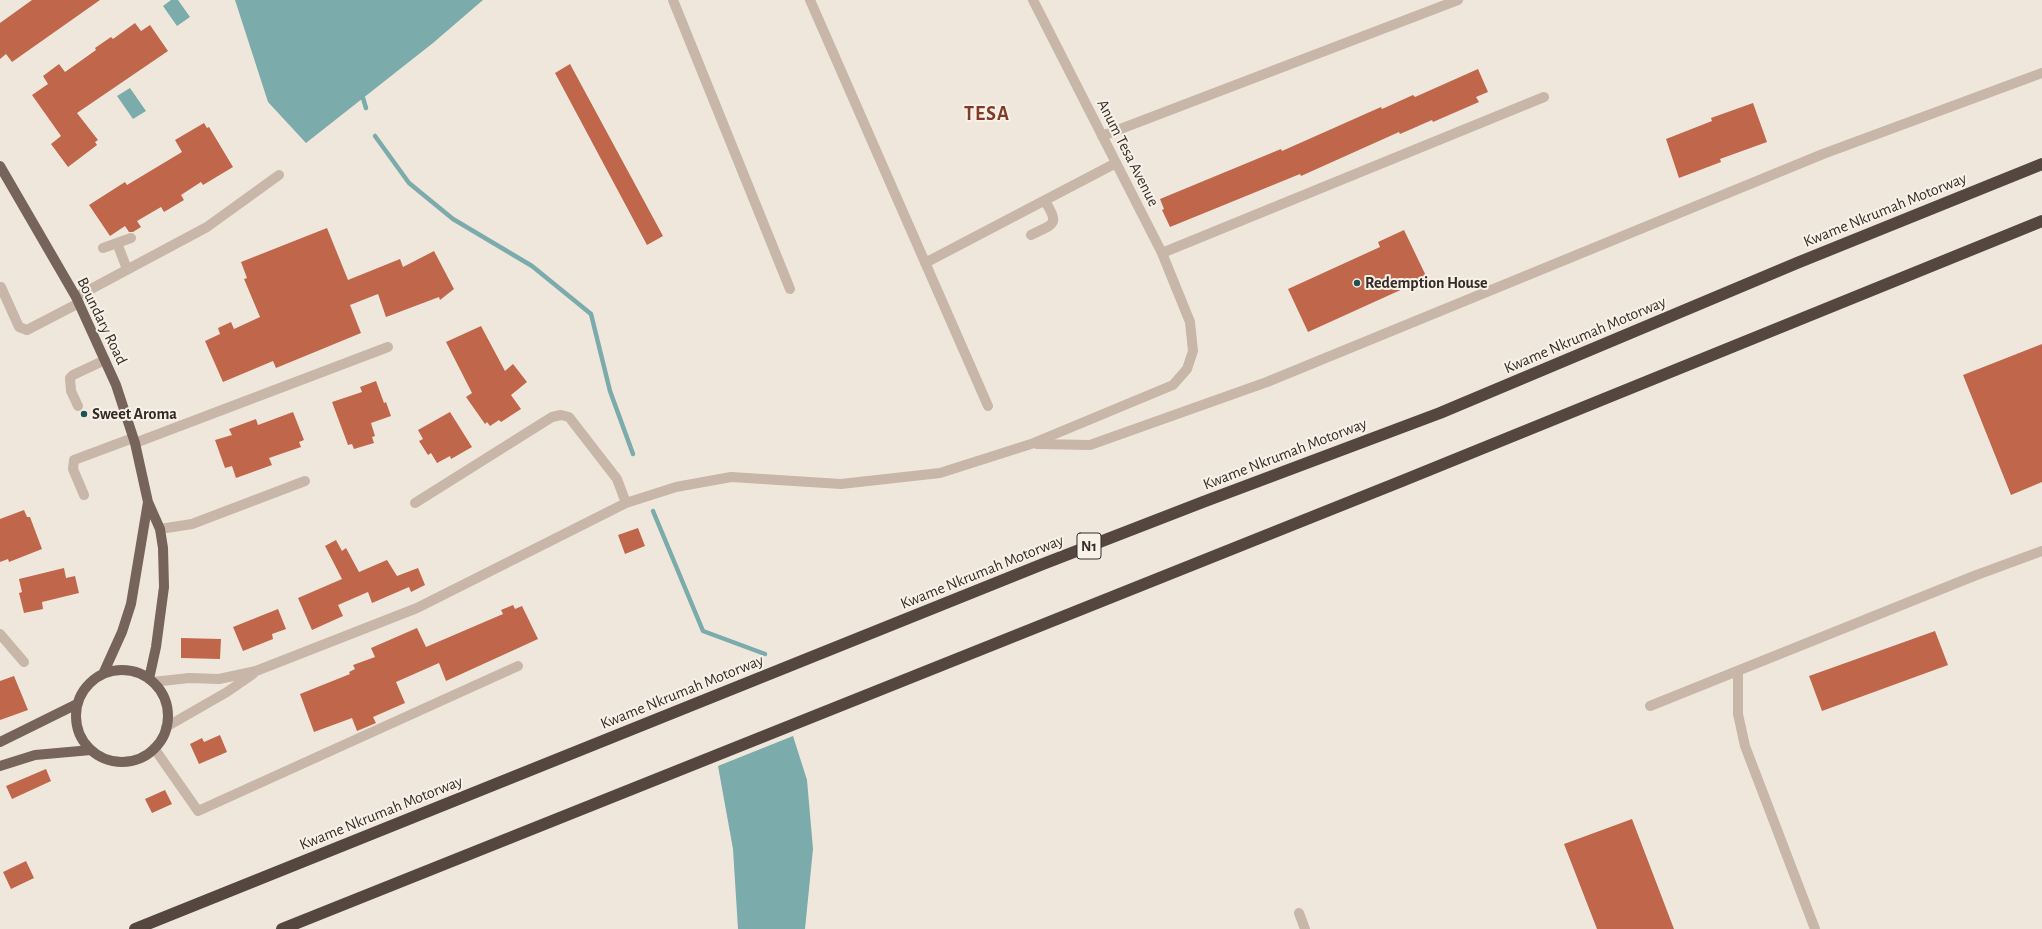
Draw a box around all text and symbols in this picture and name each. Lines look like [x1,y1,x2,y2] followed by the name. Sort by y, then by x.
[1093,96,1163,210] street label: Anum Tesa Avenue
[964,102,1010,126] district label: TESA
[1801,168,1969,252] street label: Kwame Nkrumah Motorway
[1365,273,1488,293] place label: Redemption House
[73,274,131,368] street label: Boundary Road
[1352,278,1362,288] marker: Redemption House
[1501,292,1669,378] street label: Kwame Nkrumah Motorway
[92,404,177,424] place label: Sweet Aroma
[79,409,89,419] marker: Sweet Aroma
[1200,414,1370,494] street label: Kwame Nkrumah Motorway
[898,530,1066,614] street label: Kwame Nkrumah Motorway
[1077,533,1101,559] road number: N1
[598,650,766,734] street label: Kwame Nkrumah Motorway
[297,771,465,855] street label: Kwame Nkrumah Motorway

